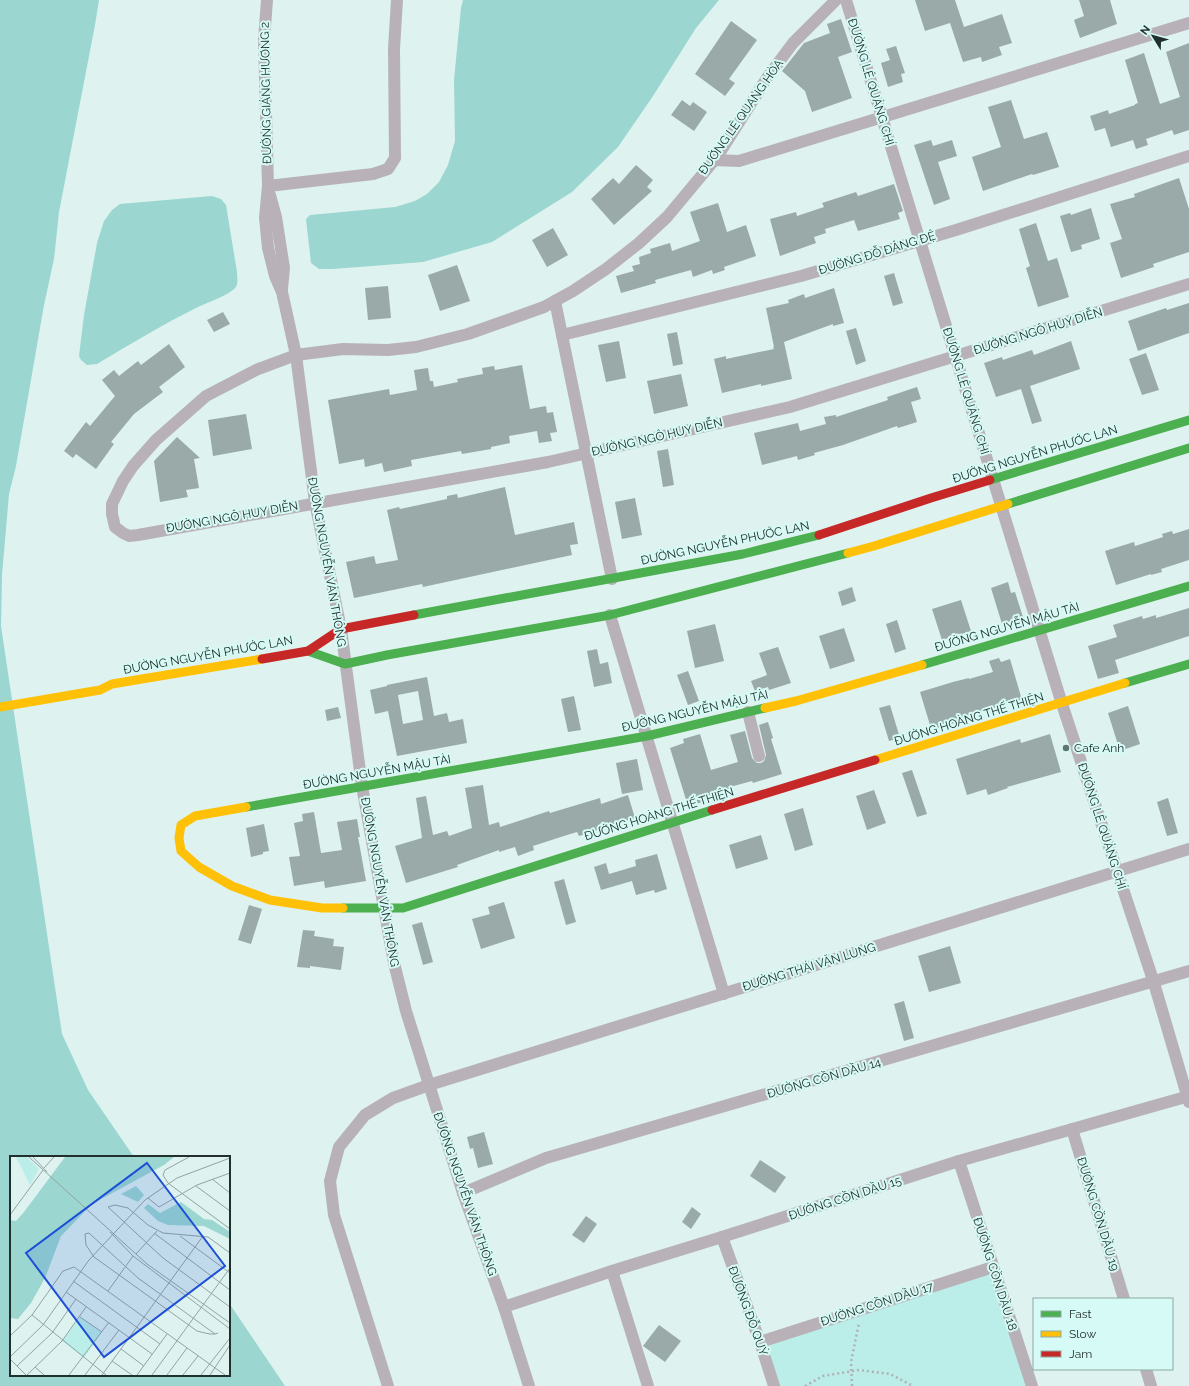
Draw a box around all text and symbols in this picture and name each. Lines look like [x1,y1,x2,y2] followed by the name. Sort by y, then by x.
[1133,16,1173,56] north arrow
[845,17,897,147] street label: ĐƯỜNG LÊ QUẢNG CHÍ
[258,22,274,164] street label: ĐƯỜNG GIÁNG HƯƠNG 2
[1138,23,1153,38] text: N
[696,57,786,177] street label: ĐƯỜNG LÊ QUANG HÒA
[816,228,937,277] street label: ĐƯỜNG ĐỖ ĐĂNG ĐỆ
[972,305,1104,357] street label: ĐƯỜNG NGÔ HUY DIỄN
[940,326,992,456] street label: ĐƯỜNG LÊ QUẢNG CHÍ
[590,415,724,459] street label: ĐƯỜNG NGÔ HUY DIỄN
[951,422,1119,486] street label: ĐƯỜNG NGUYỄN PHƯỚC LAN
[305,476,349,648] street label: ĐƯỜNG NGUYỄN VĂN THÔNG
[165,498,299,536] street label: ĐƯỜNG NGÔ HUY DIỄN
[639,518,811,568] street label: ĐƯỜNG NGUYỄN PHƯỚC LAN
[933,600,1081,654] street label: ĐƯỜNG NGUYỄN MẬU TÀI
[122,633,294,677] street label: ĐƯỜNG NGUYỄN PHƯỚC LAN
[620,687,770,735] street label: ĐƯỜNG NGUYỄN MẬU TÀI
[892,690,1046,748] street label: ĐƯỜNG HOÀNG THẾ THIỆN
[1074,741,1124,755] place label: Cafe Anh
[1061,743,1071,753] marker: Cafe Anh
[302,752,452,792] street label: ĐƯỜNG NGUYỄN MẬU TÀI
[1075,761,1129,891] street label: ĐƯỜNG LÊ QUẢNG CHÍ
[582,785,736,843] street label: ĐƯỜNG HOÀNG THẾ THIỆN
[358,796,402,968] street label: ĐƯỜNG NGUYỄN VĂN THÔNG
[741,940,877,994] street label: ĐƯỜNG THÁI VĂN LUNG
[765,1055,883,1101] street label: ĐƯỜNG CỒN DẦU 14
[430,1110,500,1278] street label: ĐƯỜNG NGUYỄN VĂN THÔNG
[1074,1155,1122,1273] street label: ĐƯỜNG CỒN DẦU 19
[10,1156,230,1376] inset map
[787,1173,904,1223] street label: ĐƯỜNG CỒN DẦU 15
[970,1216,1020,1332] street label: ĐƯỜNG CỒN DẦU 18
[725,1264,772,1358] street label: ĐƯỜNG ĐỖ QUỲ
[819,1279,936,1329] street label: ĐƯỜNG CỒN DẦU 17
[1033,1298,1173,1370] legend
[1069,1307,1092,1321] text: Fast
[1069,1327,1096,1341] text: Slow
[1069,1347,1092,1361] text: Jam

